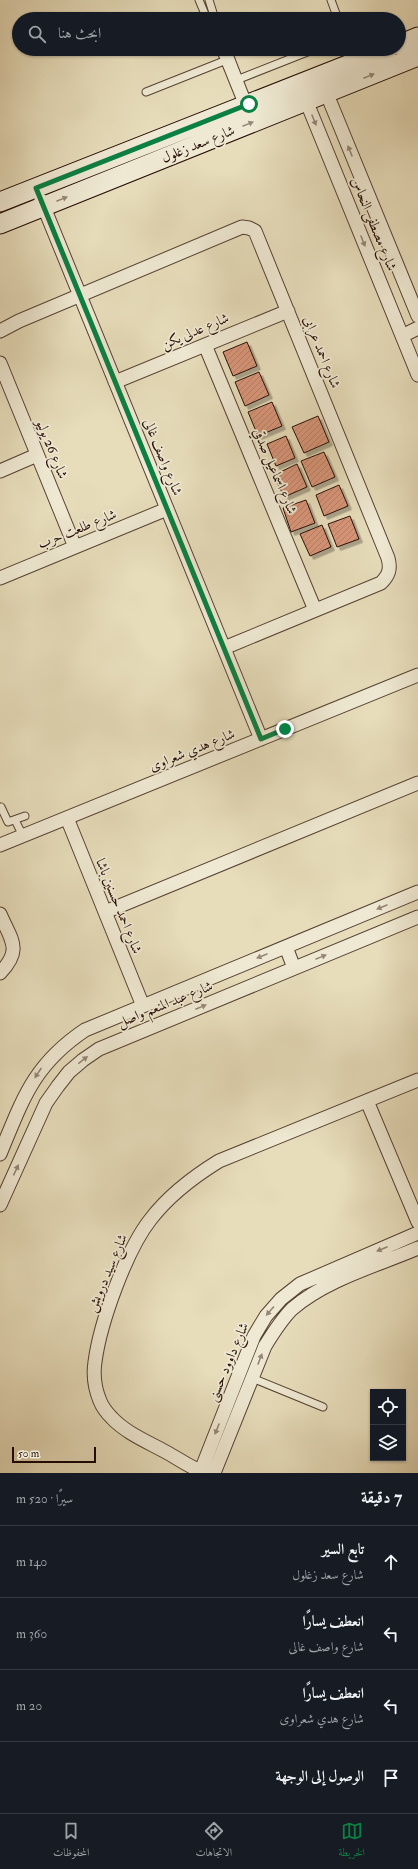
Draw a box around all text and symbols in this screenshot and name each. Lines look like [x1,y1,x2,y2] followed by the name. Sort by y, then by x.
[12,12,406,56] search box
[26,23,48,45] icon: search
[58,24,101,43] text: ابحث هنا
[363,72,375,78] one-way arrow
[240,95,258,113] route start
[312,115,318,127] one-way arrow
[242,121,254,127] one-way arrow
[159,122,238,169] street label: شارع سعد زغلول
[347,145,353,156] one-way arrow
[345,175,401,275] street label: شارع مصطفى النحاس
[57,195,69,201] one-way arrow
[361,235,367,247] one-way arrow
[159,309,233,356] street label: شارع عدلى يكن
[297,313,344,392] street label: شارع احمد عرابى
[29,415,72,482] street label: شارع 26 يوليو
[137,416,186,499] street label: شارع واصف غالى
[247,425,301,518] street label: شارع اسماعيل صدقي
[35,505,120,555] street label: شارع طلعت حرب
[276,720,294,738] route end
[147,725,239,778] street label: شارع هدي شعراوى
[89,856,146,957] street label: شارع احمد حسنين باشا
[376,903,388,910] one-way arrow
[255,954,267,960] one-way arrow
[316,954,328,960] one-way arrow
[115,977,217,1035] street label: شارع عبد المنعم واصل
[195,1004,207,1010] one-way arrow
[77,1056,88,1065] one-way arrow
[34,1068,42,1078] one-way arrow
[13,1164,19,1175] one-way arrow
[83,1231,134,1316] street label: شارع سيد درويش
[376,1246,388,1252] one-way arrow
[265,1306,275,1316] one-way arrow
[204,1320,255,1405] street label: شارع داوود حسنى
[257,1352,263,1364] one-way arrow
[370,1389,406,1461] map controls
[370,1389,406,1425] button: locate
[214,1424,220,1435] one-way arrow
[370,1425,406,1461] button: layers
[12,1445,96,1464] scale bar
[18,1447,39,1460] text: 50 m
[361,1487,402,1508] text: 7 دقيقة
[16,1491,73,1507] text: سيرًا · 520 m
[322,1540,364,1559] text: تابع السير
[380,1551,402,1573] icon: ahead
[16,1554,47,1570] text: 140 m
[292,1567,364,1583] text: شارع سعد زغلول
[303,1612,364,1631] text: انعطف يسارًا
[380,1623,402,1645] icon: left
[16,1626,47,1642] text: 360 m
[288,1639,364,1655] text: شارع واصف غالى
[303,1684,364,1703] text: انعطف يسارًا
[380,1695,402,1717] icon: left
[16,1698,42,1714] text: 20 m
[279,1711,364,1727] text: شارع هدي شعراوى
[276,1767,364,1786] text: الوصول إلى الوجهة
[380,1767,402,1789] icon: arrive
[53,1820,89,1863] tab: المحفوظات
[195,1820,232,1863] tab: الاتجاهات
[338,1820,365,1863] tab: الخريطة

